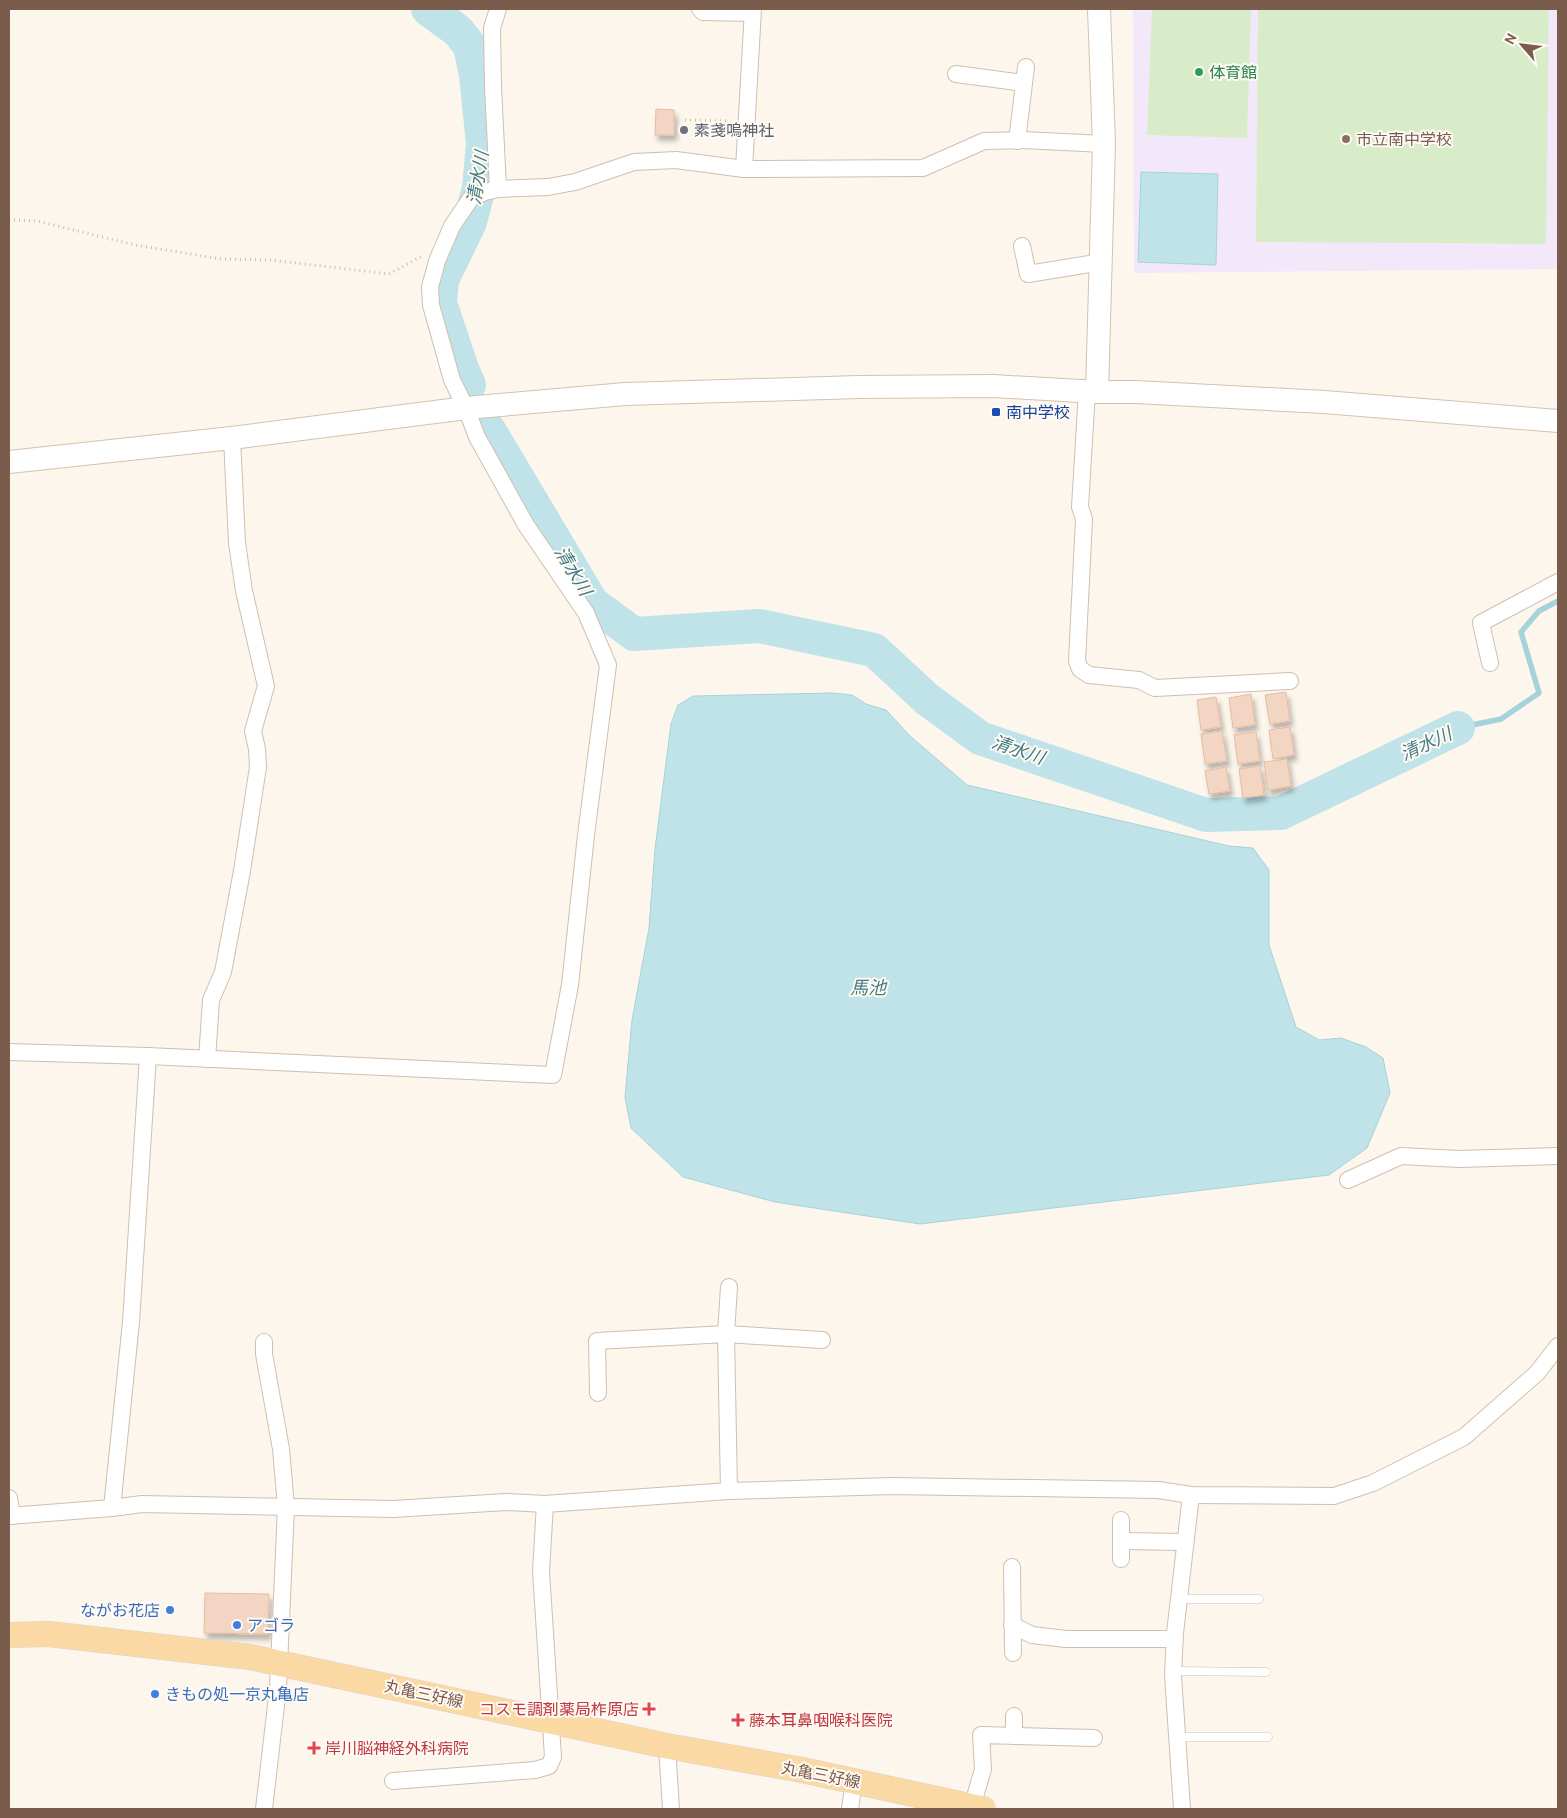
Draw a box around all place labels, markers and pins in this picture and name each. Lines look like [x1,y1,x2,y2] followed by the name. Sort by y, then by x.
[1209,63,1257,82] place label: 体育館
[1193,66,1205,78] marker: 体育館
[694,121,774,140] place label: 素戔嗚神社
[678,124,690,136] marker: 素戔嗚神社
[1356,130,1452,149] place label: 市立南中学校
[1340,133,1352,145] marker: 市立南中学校
[1006,403,1070,422] place label: 南中学校
[990,406,1002,418] marker: 南中学校
[80,1601,160,1620] place label: ながお花店
[164,1604,176,1616] marker: ながお花店
[247,1616,295,1635] place label: アゴラ
[231,1619,243,1631] marker: アゴラ
[165,1685,309,1704] place label: きもの処一京丸亀店
[149,1688,161,1700] marker: きもの処一京丸亀店
[479,1700,639,1719] place label: コスモ調剤薬局柞原店
[643,1703,655,1715] marker: コスモ調剤薬局柞原店
[749,1711,893,1730] place label: 藤本耳鼻咽喉科医院
[731,1713,745,1727] marker: 藤本耳鼻咽喉科医院
[325,1739,469,1758] place label: 岸川脳神経外科病院
[307,1741,321,1755] marker: 岸川脳神経外科病院

